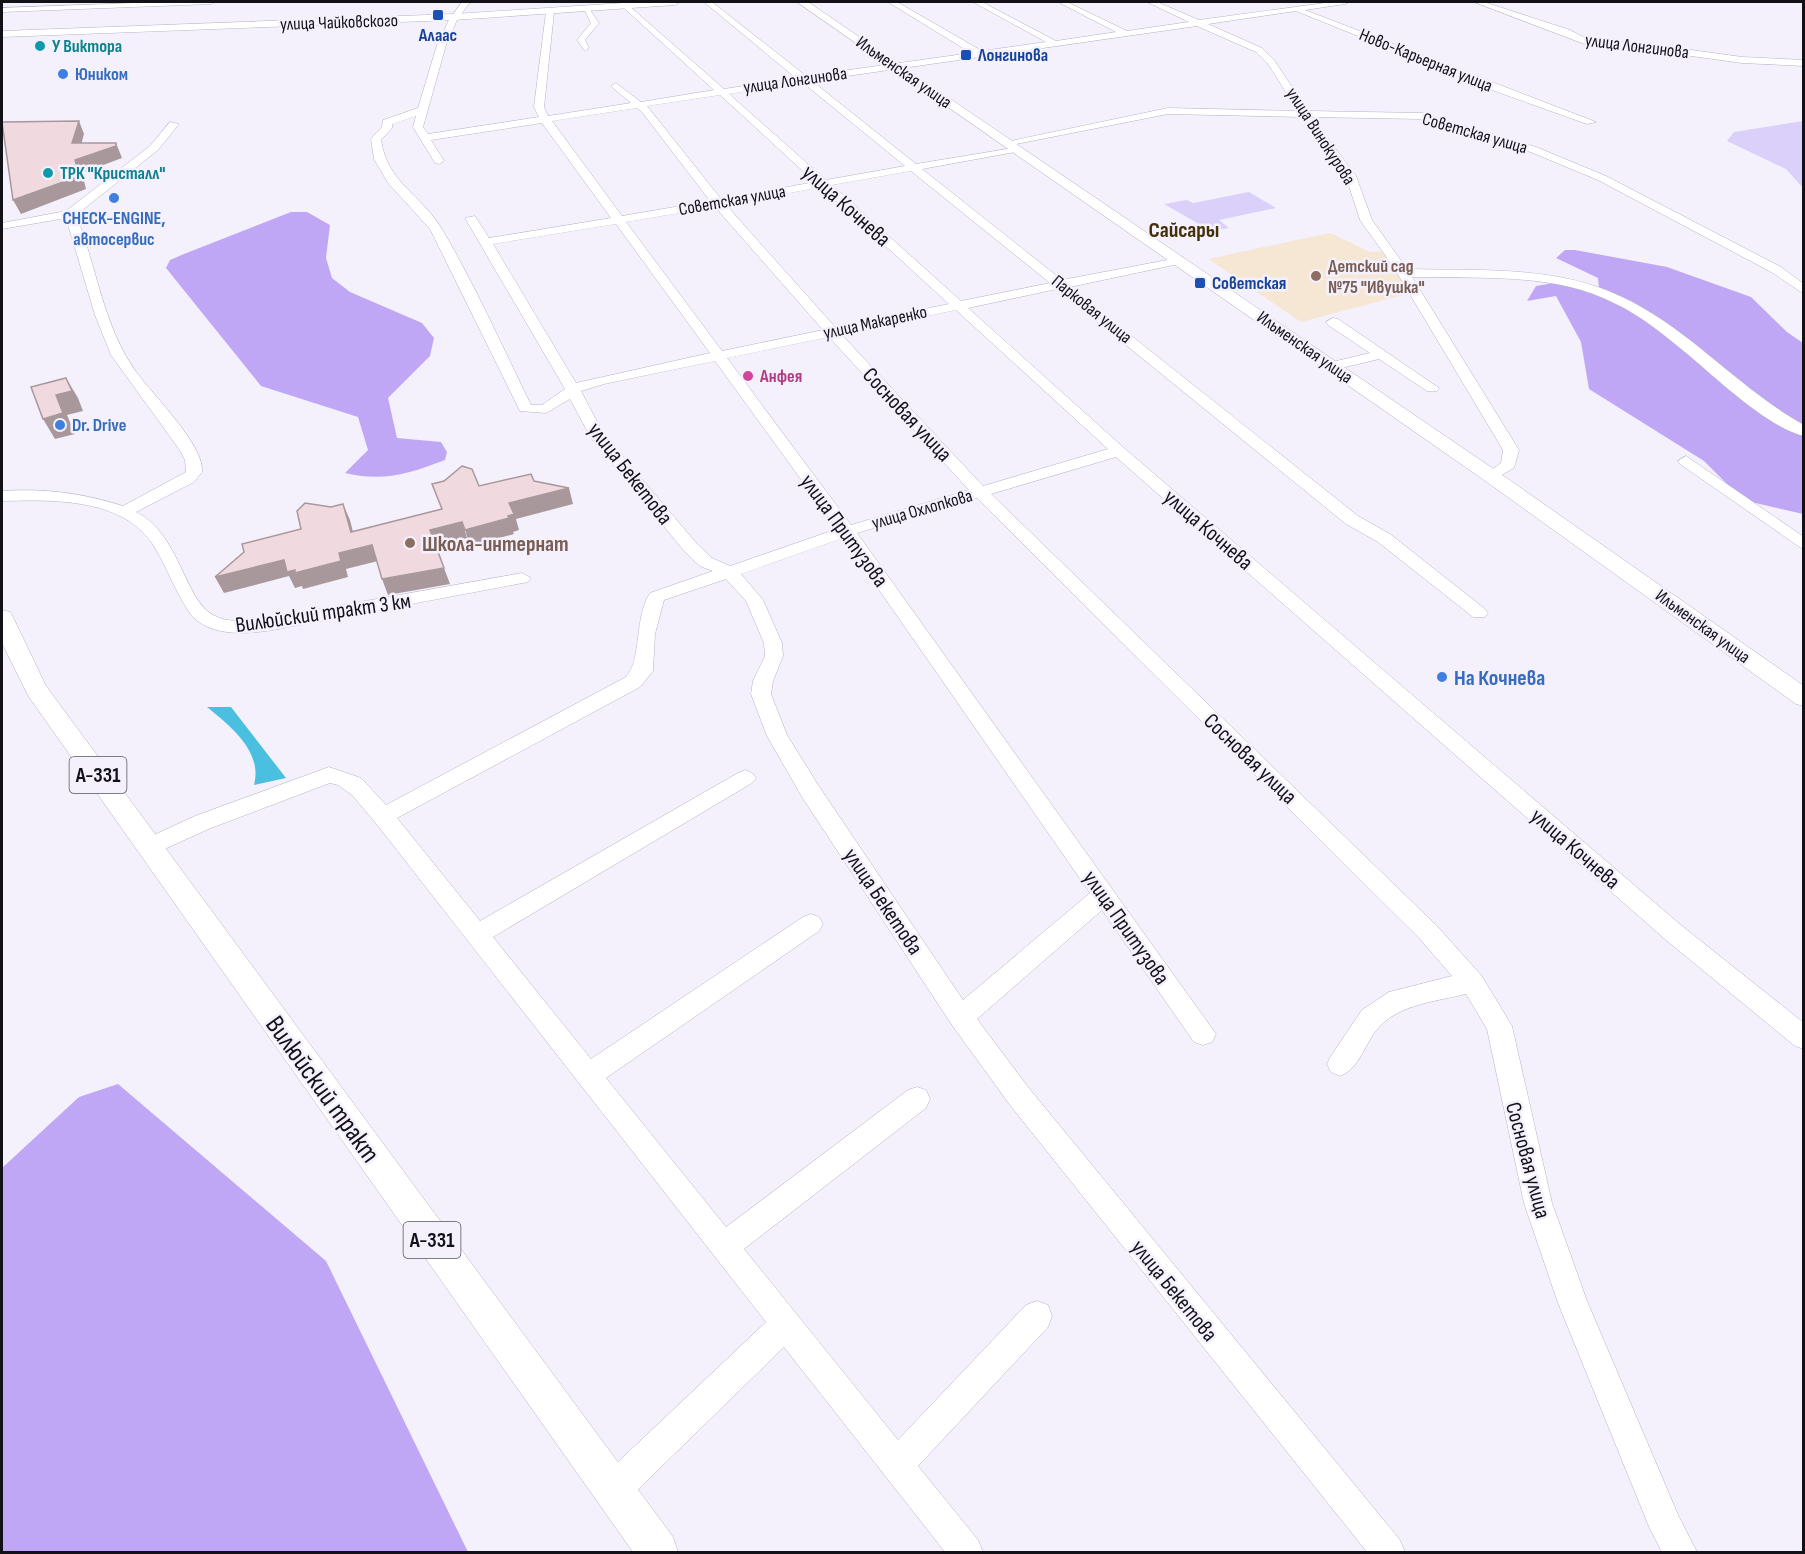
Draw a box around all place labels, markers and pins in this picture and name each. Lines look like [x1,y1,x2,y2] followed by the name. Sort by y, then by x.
[431,8,445,22] marker: Алаас
[418,25,457,46] place label: Алаас
[52,36,122,57] place label: У Виктора
[33,39,47,53] marker: У Виктора
[977,45,1048,66] place label: Лонгинова
[959,48,973,62] marker: Лонгинова
[75,64,128,85] place label: Юником
[56,67,70,81] marker: Юником
[60,163,165,184] place label: ТРК "Кристалл"
[41,166,55,180] marker: ТРК "Кристалл"
[107,191,121,205] marker: CHECK-ENGINE, автосервис
[62,208,166,250] place label: CHECK-ENGINE, автосервис
[1328,256,1425,298] place label: Детский сад №75 "Ивушка"
[1309,269,1323,283] marker: Детский сад №75 "Ивушка"
[1212,273,1286,294] place label: Советская
[1193,276,1207,290] marker: Советская
[759,366,802,387] place label: Анфея
[741,369,755,383] marker: Анфея
[72,415,126,436] place label: Dr. Drive
[53,418,67,432] marker: Dr. Drive
[422,531,569,558] place label: Школа-интернат
[403,536,417,550] marker: Школа-интернат
[1454,665,1545,692] place label: На Кочнева
[1435,670,1449,684] marker: На Кочнева

